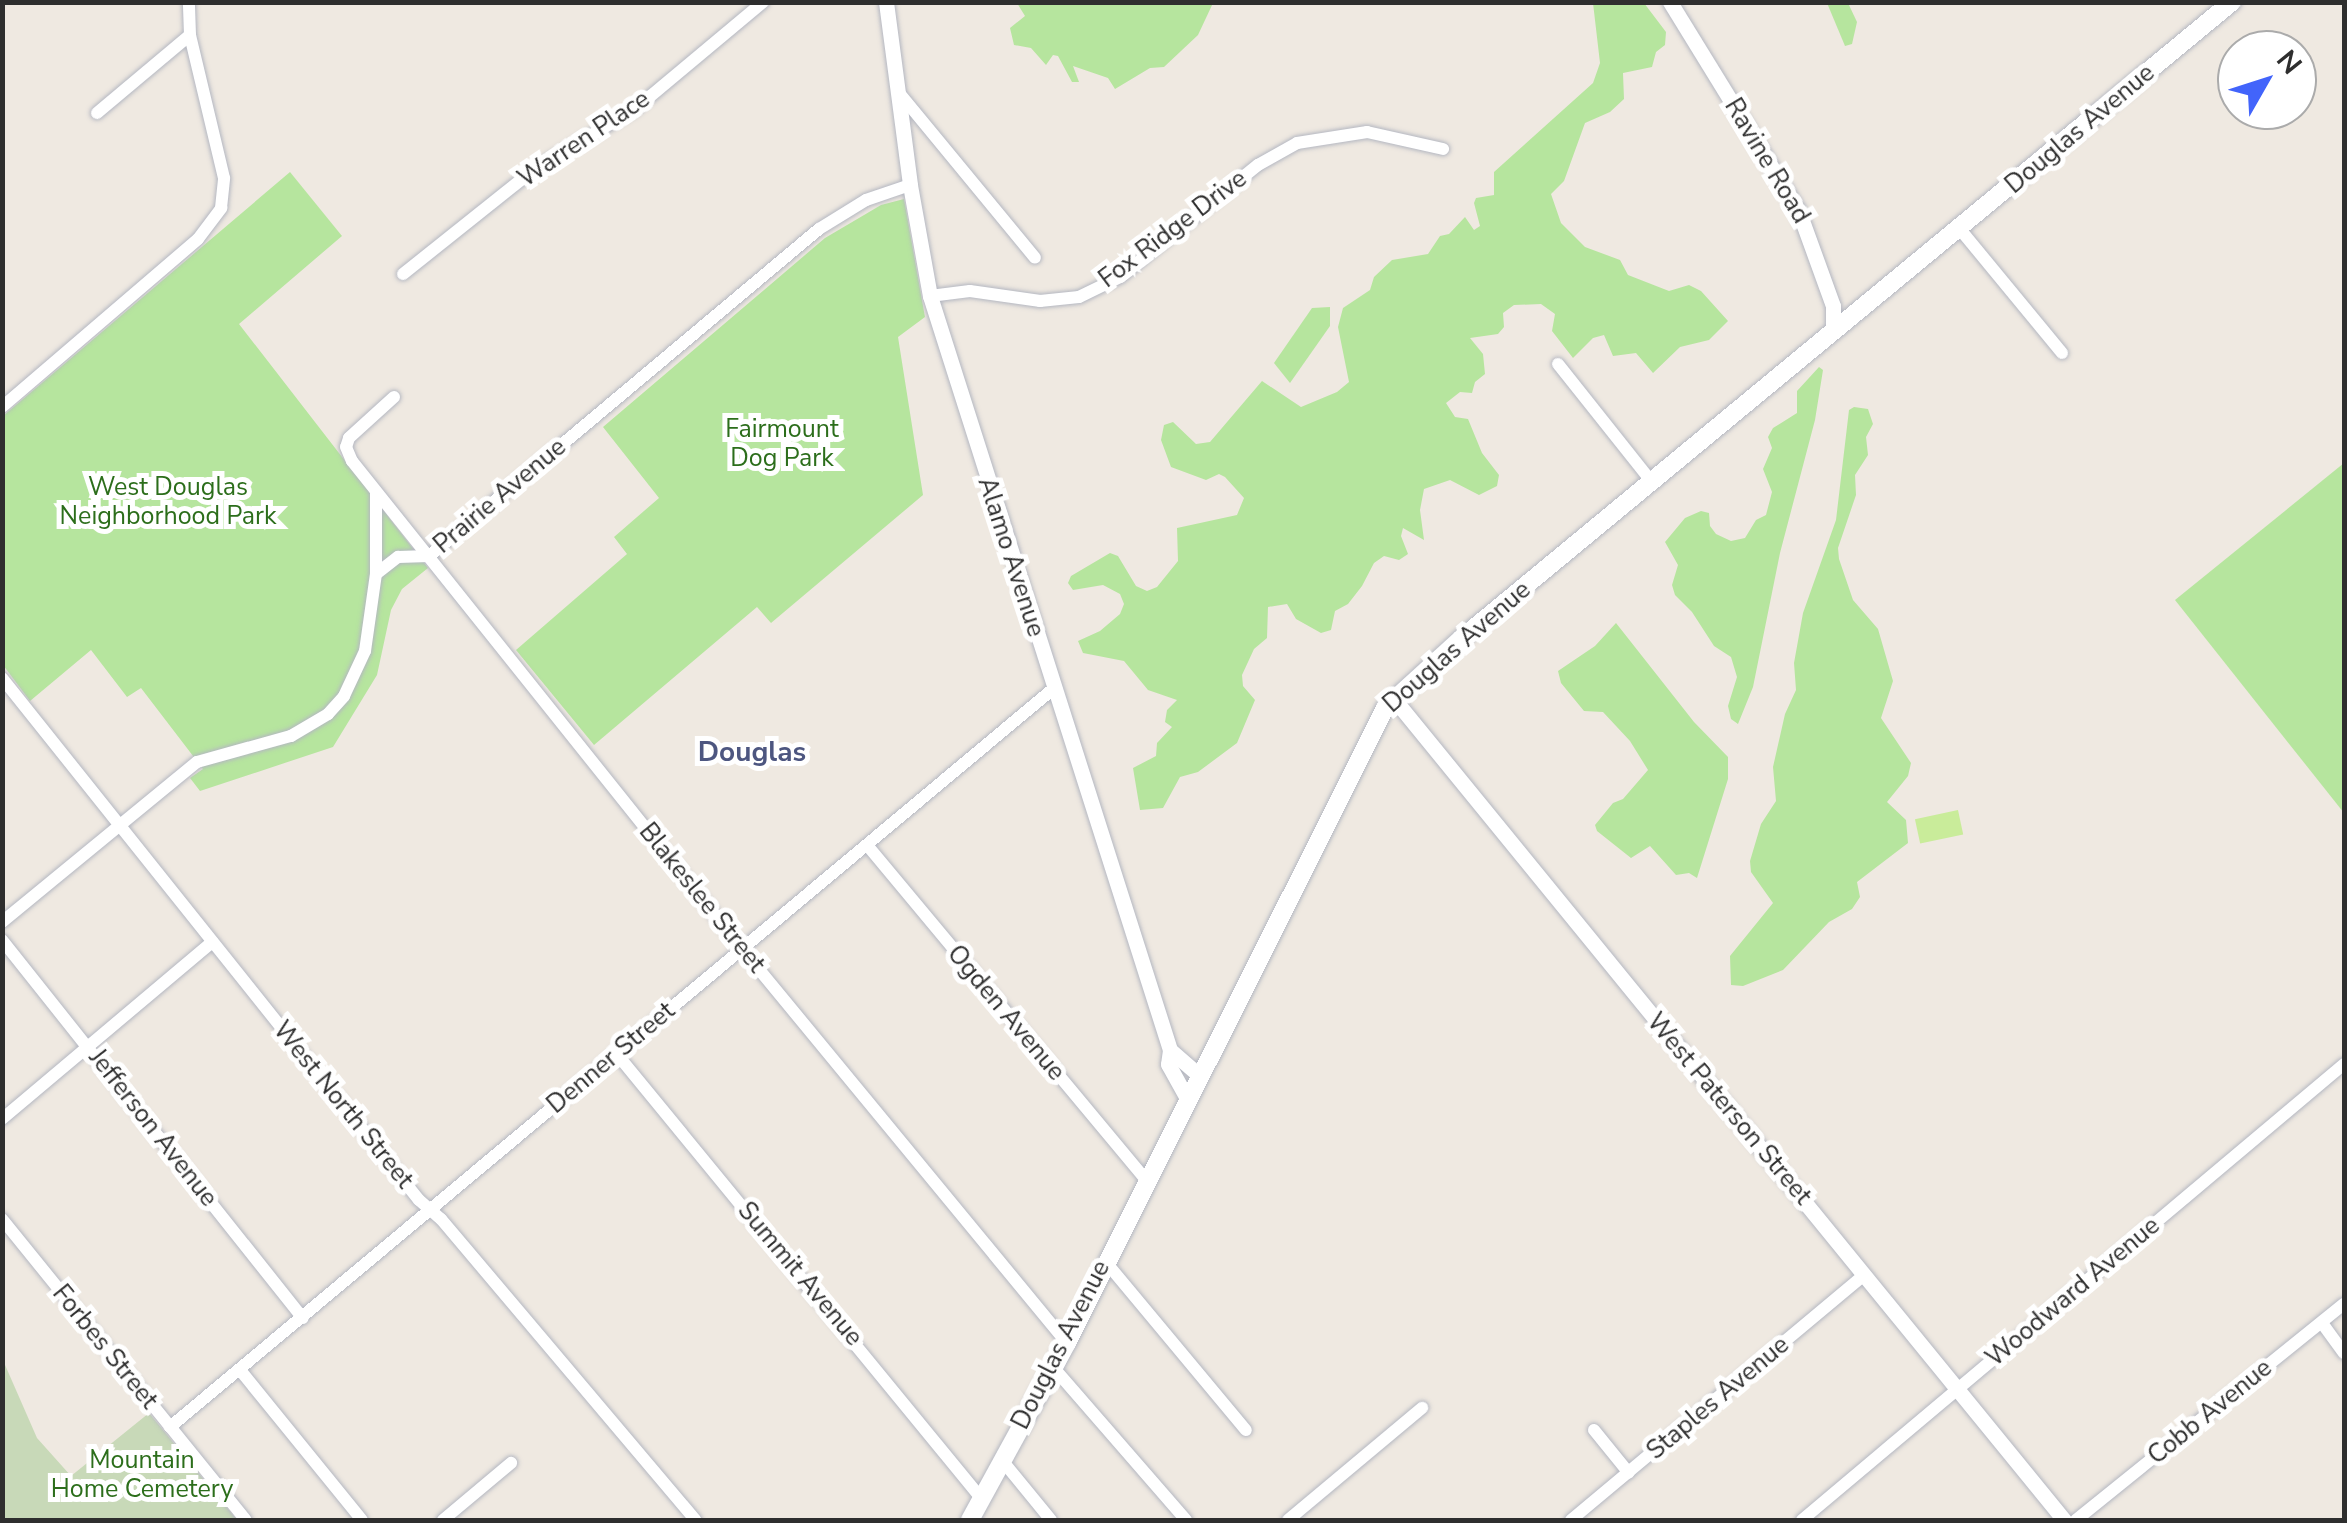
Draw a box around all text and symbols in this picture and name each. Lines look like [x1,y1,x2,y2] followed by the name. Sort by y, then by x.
[2217,30,2317,130] north arrow
[2267,42,2310,82] text: N
[1999,58,2161,200] street label: Douglas Avenue
[513,84,655,194] street label: Warren Place
[1718,93,1816,229] street label: Ravine Road
[1093,164,1253,294] street label: Fox Ridge Drive
[725,415,839,474] park label: Fairmount Dog Park
[428,432,572,560] street label: Prairie Avenue
[60,473,276,532] park label: West Douglas Neighborhood Park
[971,474,1051,640] street label: Alamo Avenue
[1377,575,1537,719] street label: Douglas Avenue
[698,735,806,769] district label: Douglas
[633,817,771,979] street label: Blakeslee Street
[941,939,1071,1087] street label: Ogden Avenue
[541,996,681,1120] street label: Denner Street
[1640,1007,1818,1211] street label: West Paterson Street
[267,1016,419,1194] street label: West North Street
[82,1043,224,1213] street label: Jefferson Avenue
[731,1196,869,1352] street label: Summit Avenue
[1980,1211,2166,1373] street label: Woodward Avenue
[1006,1256,1116,1434] street label: Douglas Avenue
[46,1279,164,1415] street label: Forbes Street
[1641,1330,1795,1466] street label: Staples Avenue
[2142,1353,2278,1471] street label: Cobb Avenue
[51,1446,233,1505] park label: Mountain Home Cemetery

